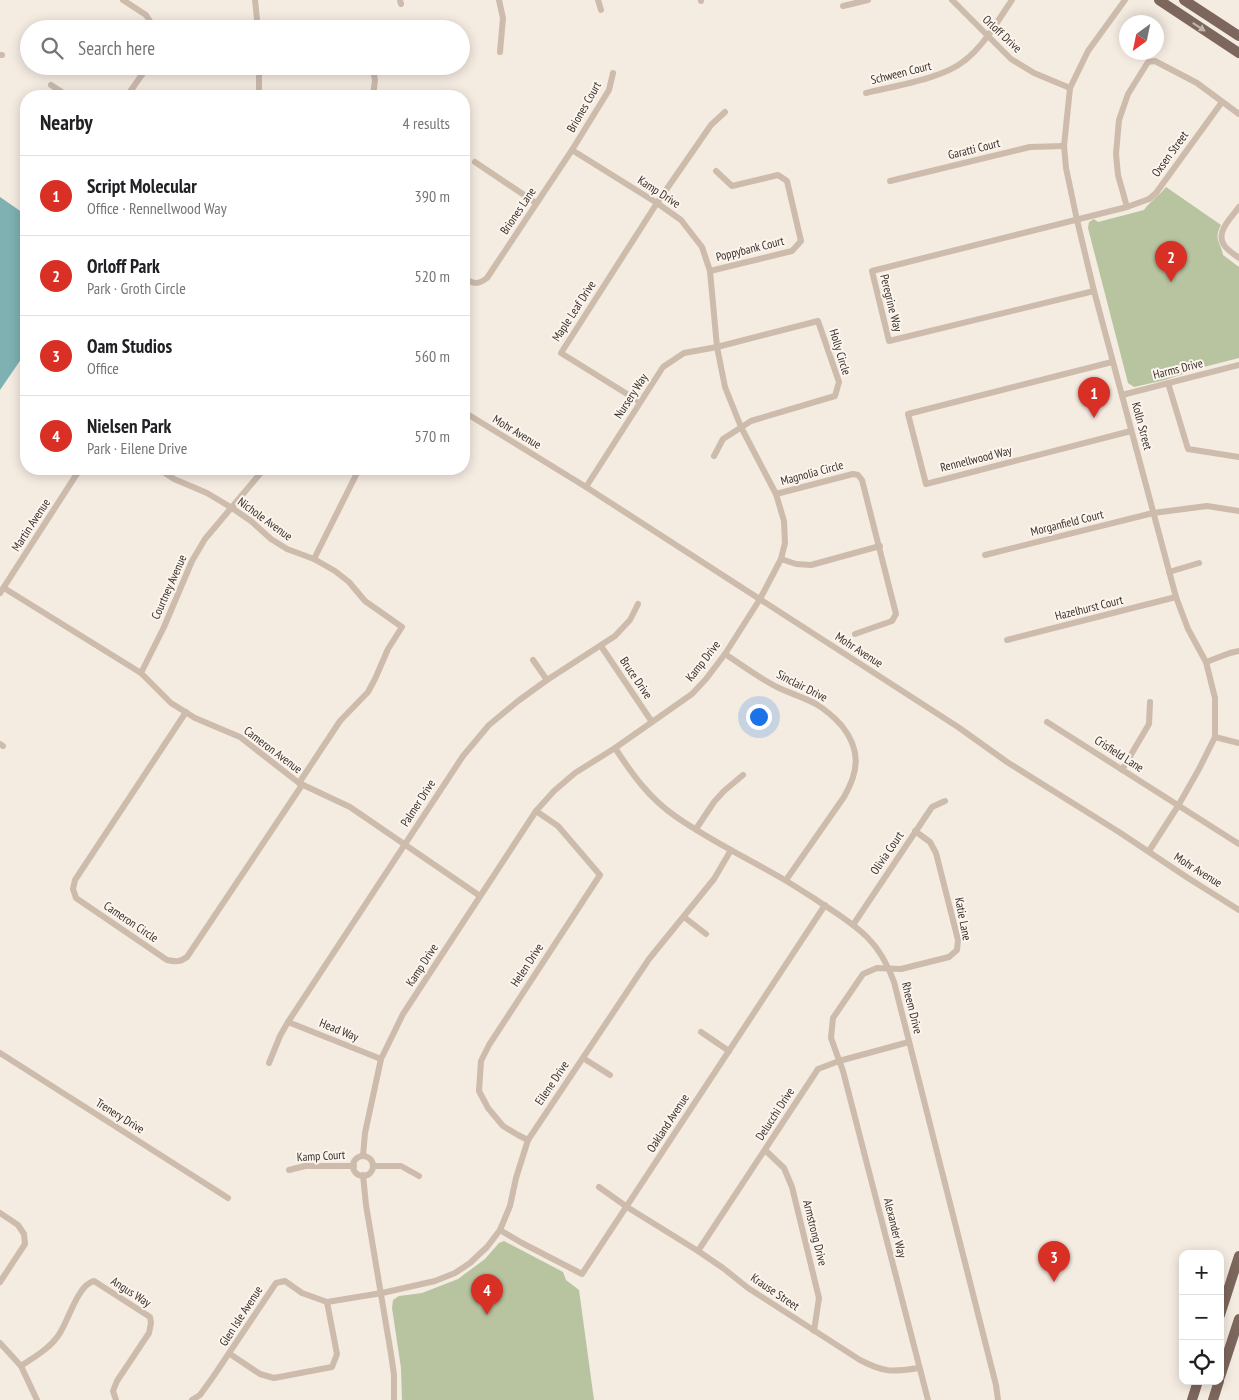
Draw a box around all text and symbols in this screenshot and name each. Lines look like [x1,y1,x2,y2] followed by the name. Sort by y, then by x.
[980,12,1025,56] street label: Orloff Drive
[1119,15,1164,60] north arrow
[20,20,470,75] search box
[1192,22,1205,32] one-way arrow
[38,34,66,62] icon: search
[78,36,155,60] text: Search here
[869,58,933,87] street label: Schween Court
[563,78,604,135] street label: Briones Court
[40,109,93,136] text: Nearby
[403,113,450,133] text: 4 results
[1148,127,1192,180] street label: Oxsen Street
[946,135,1002,162] street label: Garatti Court
[635,172,683,211] street label: Kamp Drive
[87,174,197,198] text: Script Molecular
[496,184,539,237] street label: Briones Lane
[52,186,60,206] text: 1
[415,186,450,206] text: 390 m
[87,198,227,218] text: Office · Rennellwood Way
[714,233,786,264] street label: Poppybank Court
[1155,241,1187,282] pin: 2
[87,254,160,278] text: Orloff Park
[52,266,60,286] text: 2
[415,266,450,286] text: 520 m
[877,273,906,334] street label: Peregrine Way
[548,277,599,344] street label: Maple Leaf Drive
[87,278,186,298] text: Park · Groth Circle
[826,327,855,377] street label: Holly Circle
[87,334,172,358] text: Oam Studios
[52,346,60,366] text: 3
[415,346,450,366] text: 560 m
[1151,355,1204,382] street label: Harms Drive
[87,358,119,378] text: Office
[610,370,651,421] street label: Nursery Way
[1078,377,1110,418] pin: 1
[1129,400,1156,452] street label: Kolln Street
[490,411,544,452] street label: Mohr Avenue
[87,414,171,438] text: Nielsen Park
[52,426,60,446] text: 4
[415,426,450,446] text: 570 m
[87,438,187,458] text: Park · Eilene Drive
[939,442,1014,475] street label: Rennellwood Way
[779,457,845,488] street label: Magnolia Circle
[235,494,296,544] street label: Nichole Avenue
[8,496,53,554] street label: Martin Avenue
[1029,506,1106,539] street label: Morganfield Court
[148,552,189,621] street label: Courtney Avenue
[1053,592,1125,623] street label: Hazelhurst Court
[833,629,886,671] street label: Mohr Avenue
[682,637,723,684] street label: Kamp Drive
[617,654,656,702] street label: Bruce Drive
[774,666,830,705] street label: Sinclair Drive
[746,704,772,730] your location
[241,723,305,776] street label: Cameron Avenue
[1092,732,1147,775] street label: Crisfield Lane
[397,776,438,829] street label: Palmer Drive
[867,828,907,877] street label: Olivia Court
[1171,849,1225,890] street label: Mohr Avenue
[952,896,975,942] street label: Katie Lane
[101,898,161,945] street label: Cameron Circle
[507,940,546,989] street label: Helen Drive
[402,941,441,989] street label: Kamp Drive
[899,980,926,1035] street label: Rheem Drive
[318,1015,361,1044] street label: Head Way
[531,1058,572,1108] street label: Eilene Drive
[752,1085,797,1143] street label: Delucchi Drive
[643,1091,692,1155] street label: Oakland Avenue
[93,1095,147,1136] street label: Trenery Drive
[296,1147,346,1164] street label: Kamp Court
[881,1196,910,1260] street label: Alexander Way
[800,1198,831,1267] street label: Armstrong Drive
[1038,1241,1070,1282] pin: 3
[1179,1250,1224,1385] map controls
[1179,1250,1224,1295] button: +
[748,1270,803,1314] street label: Krause Street
[108,1273,155,1310] street label: Angus Way
[471,1274,503,1315] pin: 4
[216,1283,266,1349] street label: Glen Isle Avenue
[1179,1295,1224,1340] button: −
[1179,1340,1224,1385] button: locate

